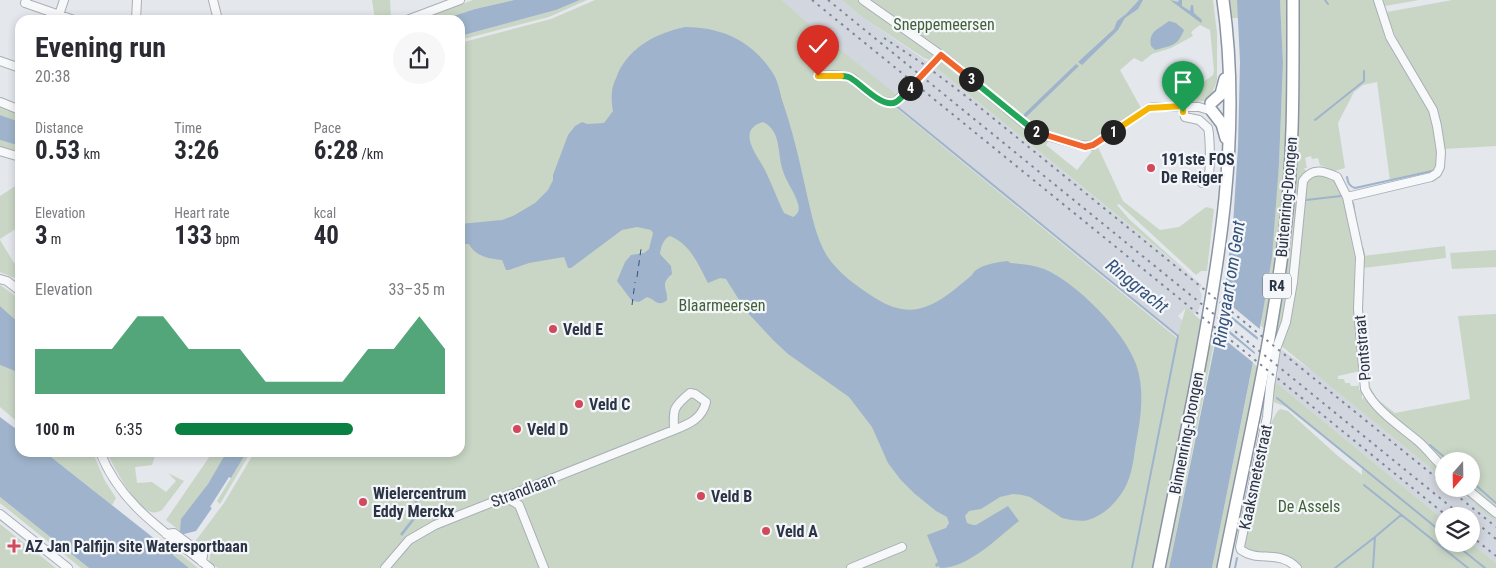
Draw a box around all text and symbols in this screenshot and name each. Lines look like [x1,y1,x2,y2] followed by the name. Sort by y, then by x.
[893,15,995,34] park label: Sneppemeersen
[797,25,839,76] pin
[35,31,166,64] text: Evening run
[393,32,445,84] button: share
[804,32,832,60] icon: check
[1162,61,1204,112] pin
[958,66,984,92] pin: 3
[35,67,70,86] text: 20:38
[1169,68,1197,96] icon: arrive
[968,71,975,87] text: 3
[898,76,922,100] pin: 4
[907,80,914,96] text: 4
[35,120,83,136] text: Distance
[174,120,202,136] text: Time
[314,120,341,136] text: Pace
[1024,120,1048,144] pin: 2
[1100,120,1126,144] pin: 1
[1033,124,1040,140] text: 2
[1110,124,1117,140] text: 1
[35,136,80,165] text: 0.53
[174,136,219,165] text: 3:26
[314,136,358,165] text: 6:28
[1272,136,1301,258] street label: Buitenring-Drongen
[80,146,100,162] text: km
[358,146,384,162] text: /km
[1161,150,1235,187] place label: 191ste FOS De Reiger
[1145,162,1157,174] marker: 191ste FOS De Reiger
[35,205,85,221] text: Elevation
[174,205,230,221] text: Heart rate
[314,205,336,221] text: kcal
[1208,218,1249,349] water label: Ringvaart om Gent
[35,221,48,250] text: 3
[174,221,212,250] text: 133
[314,221,339,250] text: 40
[48,231,61,247] text: m
[212,231,240,247] text: bpm
[1102,254,1173,318] water label: Ringgracht
[1263,274,1291,298] road number: R4
[35,280,93,299] text: Elevation
[389,280,445,299] text: 33–35 m
[678,296,766,315] park label: Blaarmeersen
[1350,314,1375,382] street label: Pontstraat
[563,320,603,339] place label: Veld E
[547,323,559,335] marker: Veld E
[1165,370,1208,496] street label: Binnenring-Drongen
[589,395,630,414] place label: Veld C
[573,398,585,410] marker: Veld C
[35,420,75,439] text: 100 m
[115,420,142,439] text: 6:35
[527,420,568,439] place label: Veld D
[511,423,523,435] marker: Veld D
[1235,423,1276,531] street label: Kaaksmetestraat
[1435,452,1480,498] north arrow
[1435,452,1480,552] map controls
[488,469,558,511] street label: Strandlaan
[373,484,466,521] place label: Wielercentrum Eddy Merckx
[711,487,752,506] place label: Veld B
[695,490,707,502] marker: Veld B
[357,496,369,508] marker: Wielercentrum Eddy Merckx
[1278,497,1340,516] park label: De Assels
[1435,507,1480,552] button: layers
[776,522,818,541] place label: Veld A
[760,525,772,537] marker: Veld A
[25,537,248,556] place label: AZ Jan Palfijn site Watersportbaan
[7,539,21,553] marker: AZ Jan Palfijn site Watersportbaan

